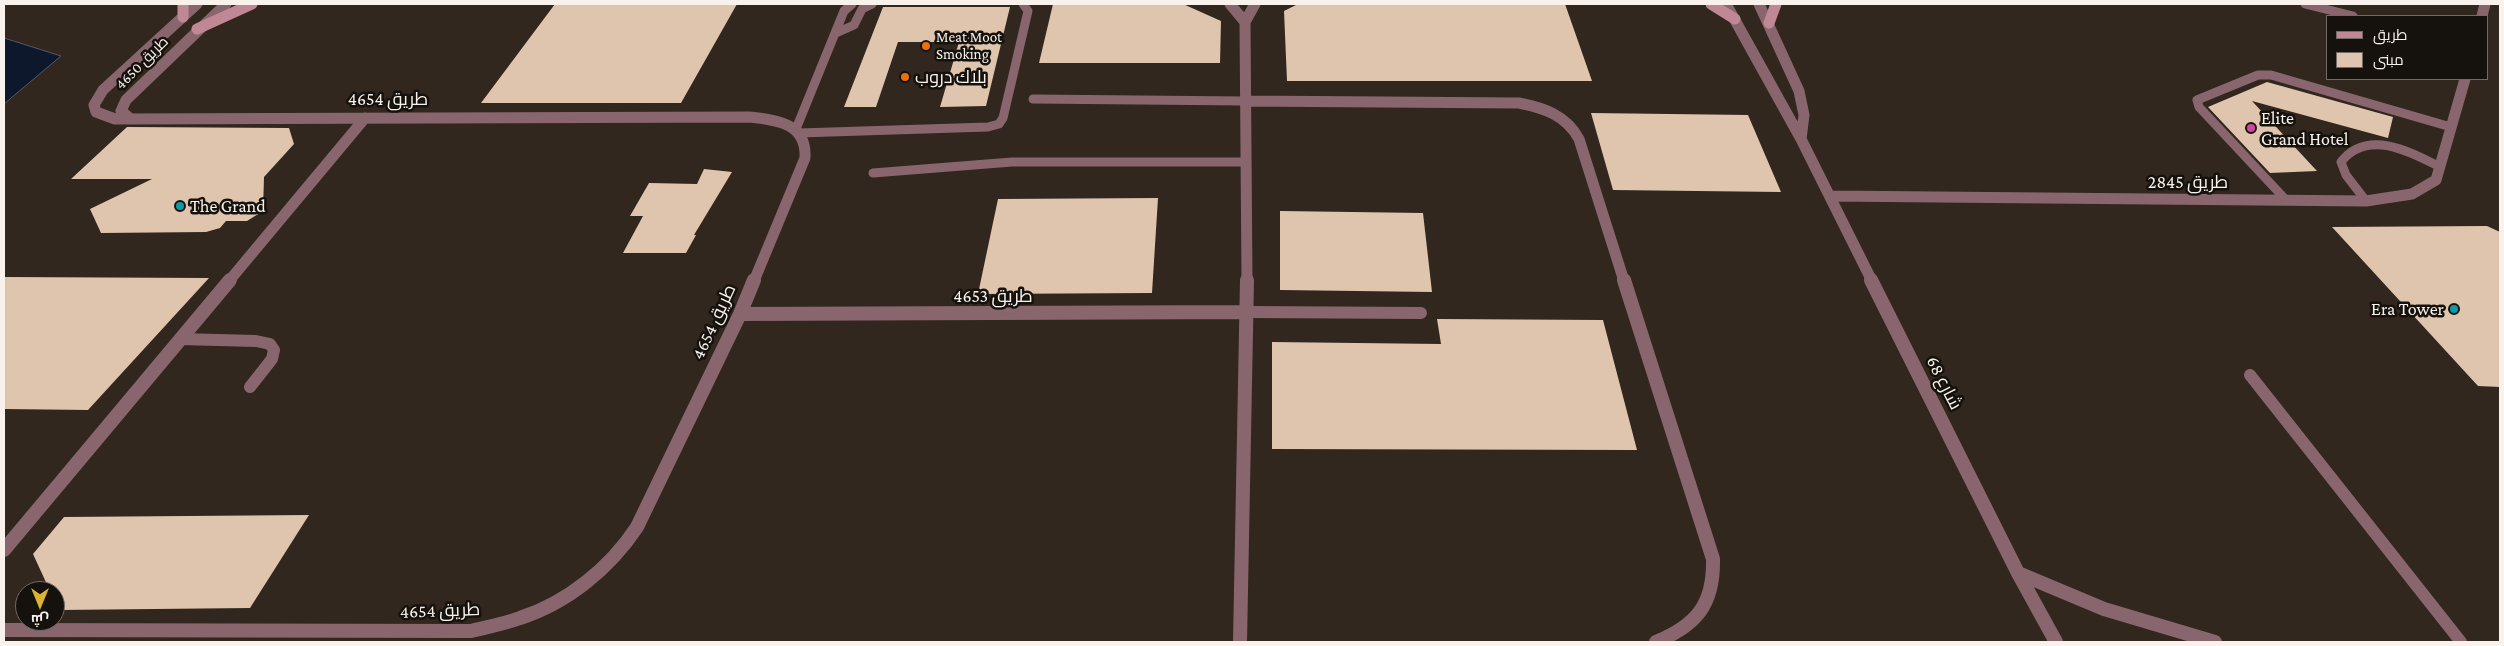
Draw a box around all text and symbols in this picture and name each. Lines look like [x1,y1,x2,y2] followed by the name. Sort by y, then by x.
[2326,15,2489,80] legend
[2373,27,2407,43] text: طريق
[936,28,1002,63] place label: Meat Moot Smoking
[112,33,172,93] street label: طريق 4650
[920,40,932,52] marker: Meat Moot Smoking
[2373,52,2404,68] text: مبنى
[915,66,987,88] place label: بلاك دروب
[899,71,911,83] marker: بلاك دروب
[348,88,428,110] street label: طريق 4654
[2261,107,2349,150] place label: Elite Grand Hotel
[2245,122,2257,134] marker: Elite Grand Hotel
[2148,171,2228,193] street label: طريق 2845
[190,195,266,217] place label: The Grand
[174,200,186,212] marker: The Grand
[687,281,741,363] street label: طريق 4654
[953,285,1033,307] street label: طريق 4653
[2371,298,2444,320] place label: Era Tower
[2448,303,2460,315] marker: Era Tower
[1921,353,1967,413] street label: شارع 68
[15,581,65,631] north arrow
[400,599,480,623] street label: طريق 4654
[31,612,49,628] text: ش

